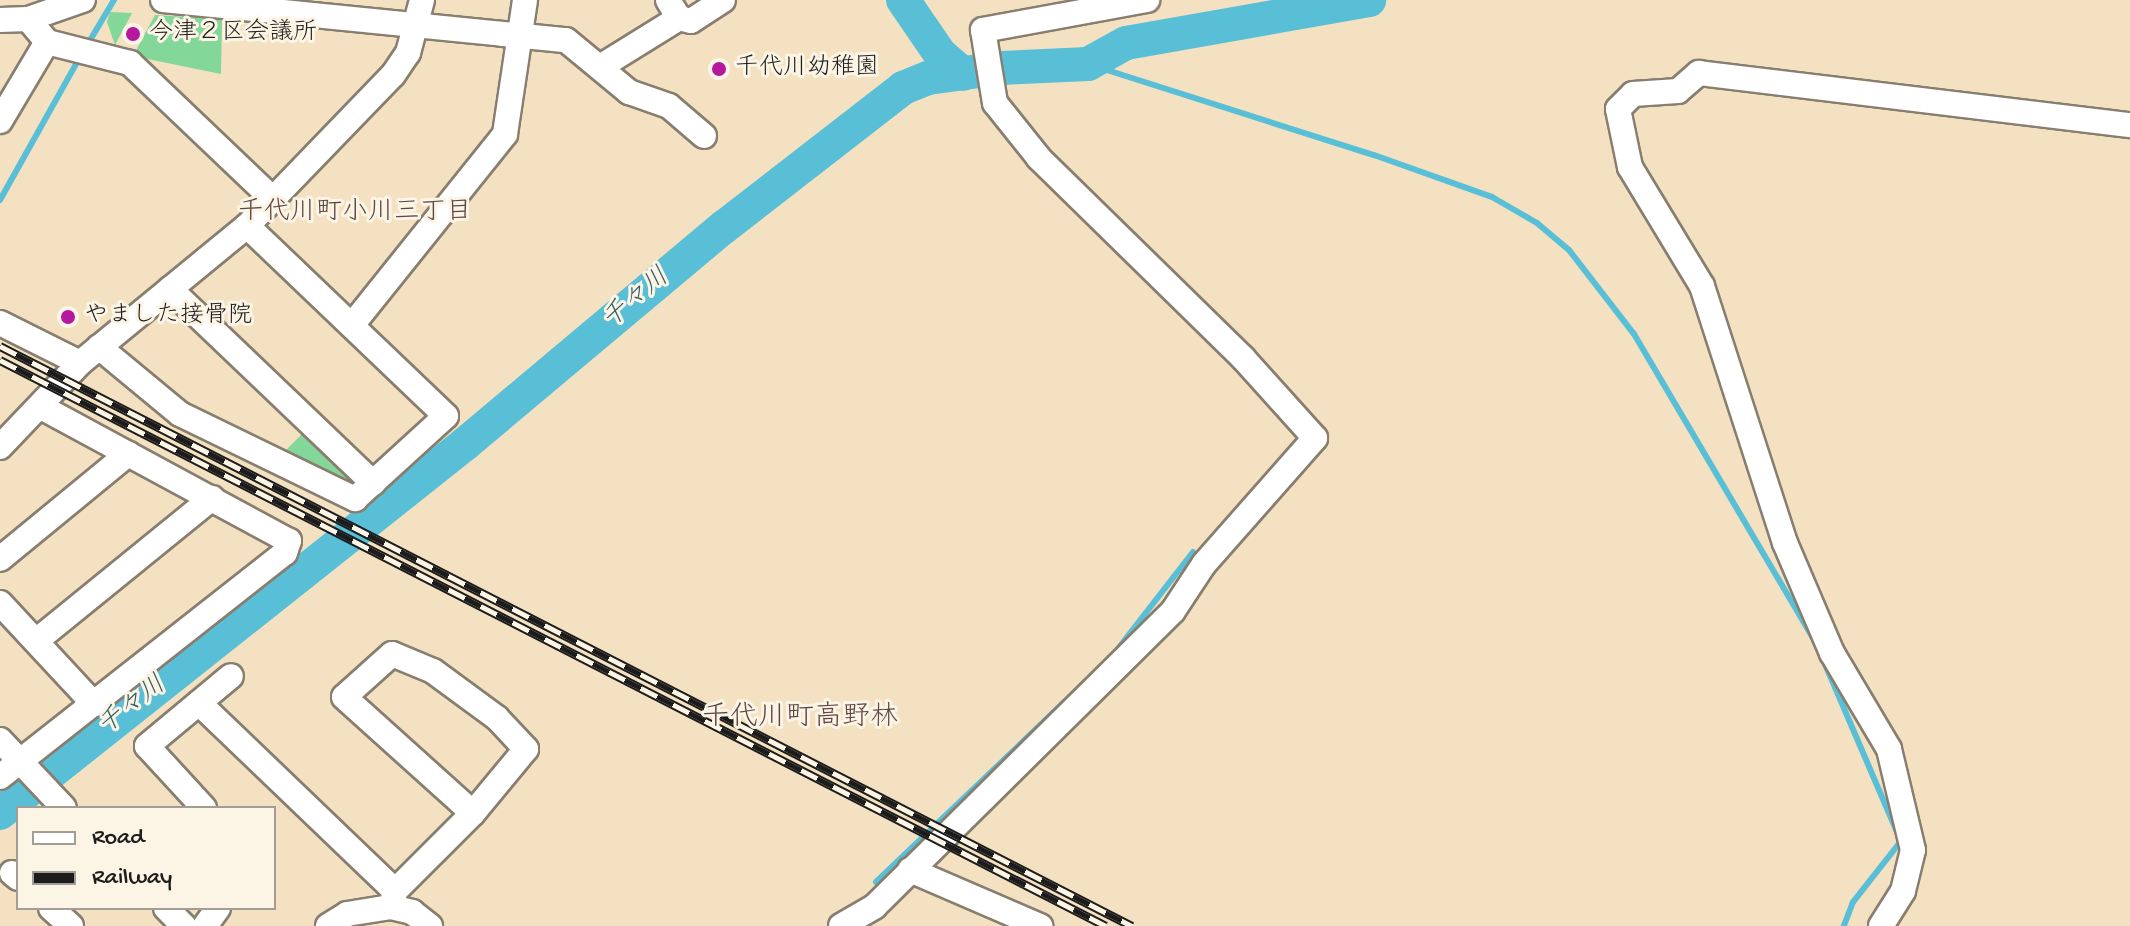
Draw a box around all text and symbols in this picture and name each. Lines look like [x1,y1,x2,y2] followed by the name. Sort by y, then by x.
[149,20,317,48] place label: 今津２区会議所
[124,25,142,43] marker: 今津２区会議所
[735,55,879,83] place label: 千代川幼稚園
[710,60,728,78] marker: 千代川幼稚園
[238,198,472,230] district label: 千代川町小川三丁目
[597,263,677,337] water label: 千々川
[84,303,252,331] place label: やました接骨院
[59,308,77,326] marker: やました接骨院
[93,671,173,743] water label: 千々川
[702,702,898,736] district label: 千代川町高野林
[16,806,276,910] legend
[92,824,144,853] text: Road
[92,864,172,893] text: Railway

